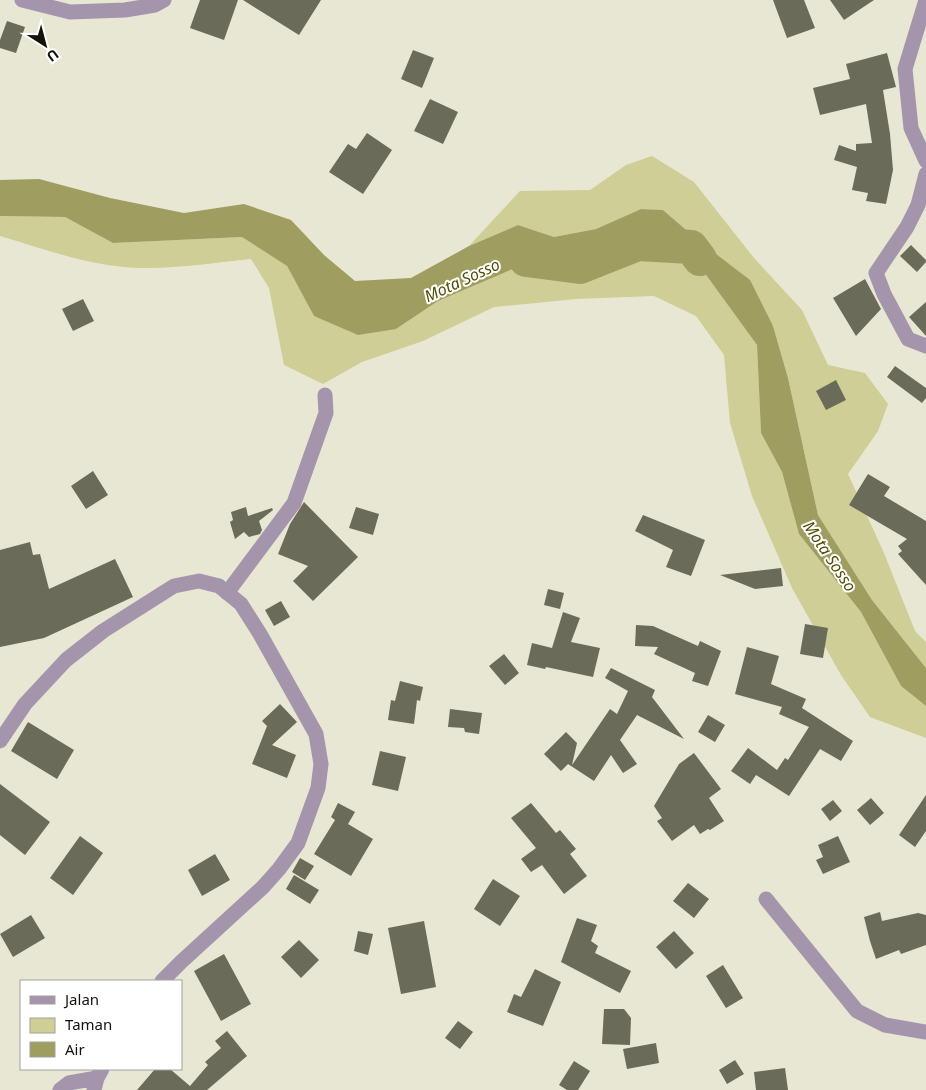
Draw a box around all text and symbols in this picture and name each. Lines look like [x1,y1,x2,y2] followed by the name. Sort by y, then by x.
[20,20,70,70] north arrow
[43,45,63,67] text: U
[421,253,503,307] water label: Mota Sosso
[798,516,862,596] water label: Mota Sosso
[20,980,182,1070] legend
[63,989,99,1009] text: Jalan
[65,1014,112,1034] text: Taman
[65,1039,85,1059] text: Air

